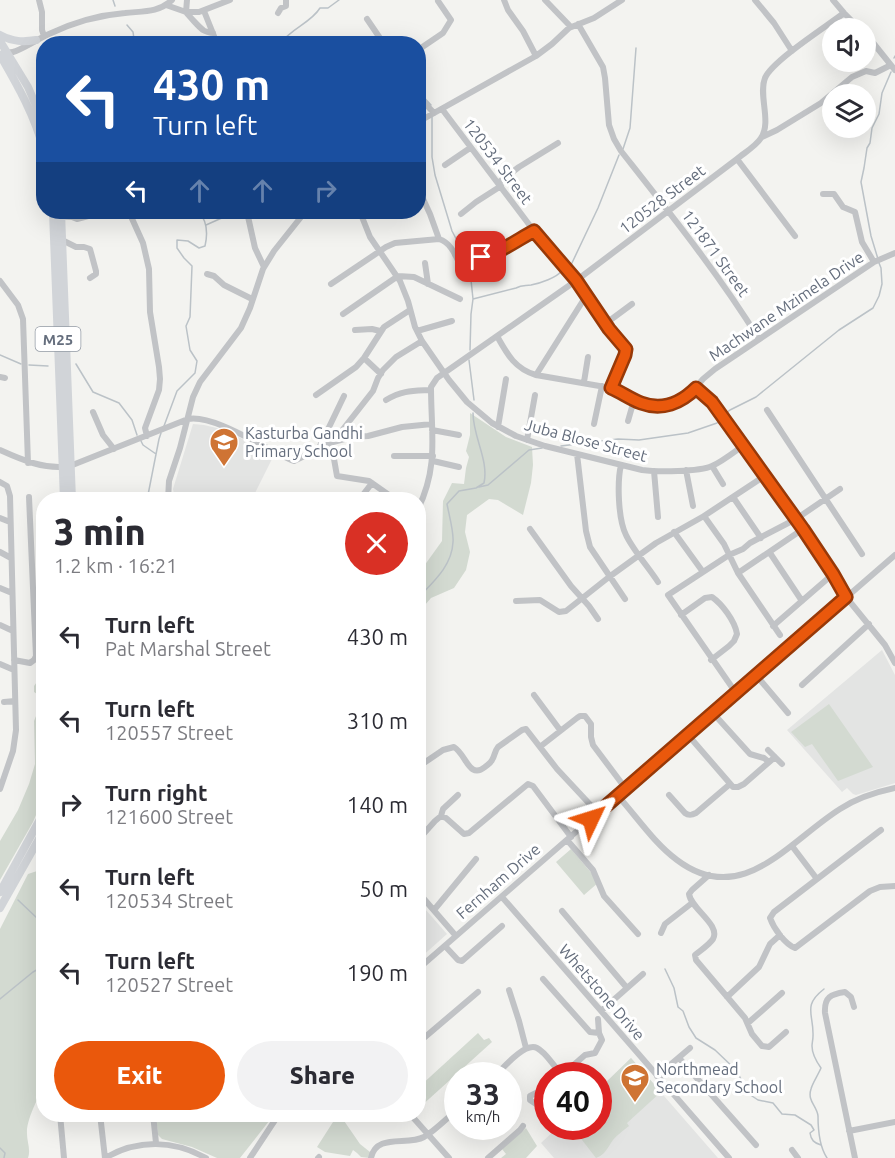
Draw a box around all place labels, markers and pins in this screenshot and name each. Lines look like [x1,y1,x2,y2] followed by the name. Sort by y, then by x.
[455,231,506,282] pin
[245,424,363,460] place label: Kasturba Gandhi Primary School
[208,426,240,468] school or university icon: Kasturba Gandhi Primary School
[656,1060,782,1096] place label: Northmead Secondary School
[619,1062,651,1104] school or university icon: Northmead Secondary School

